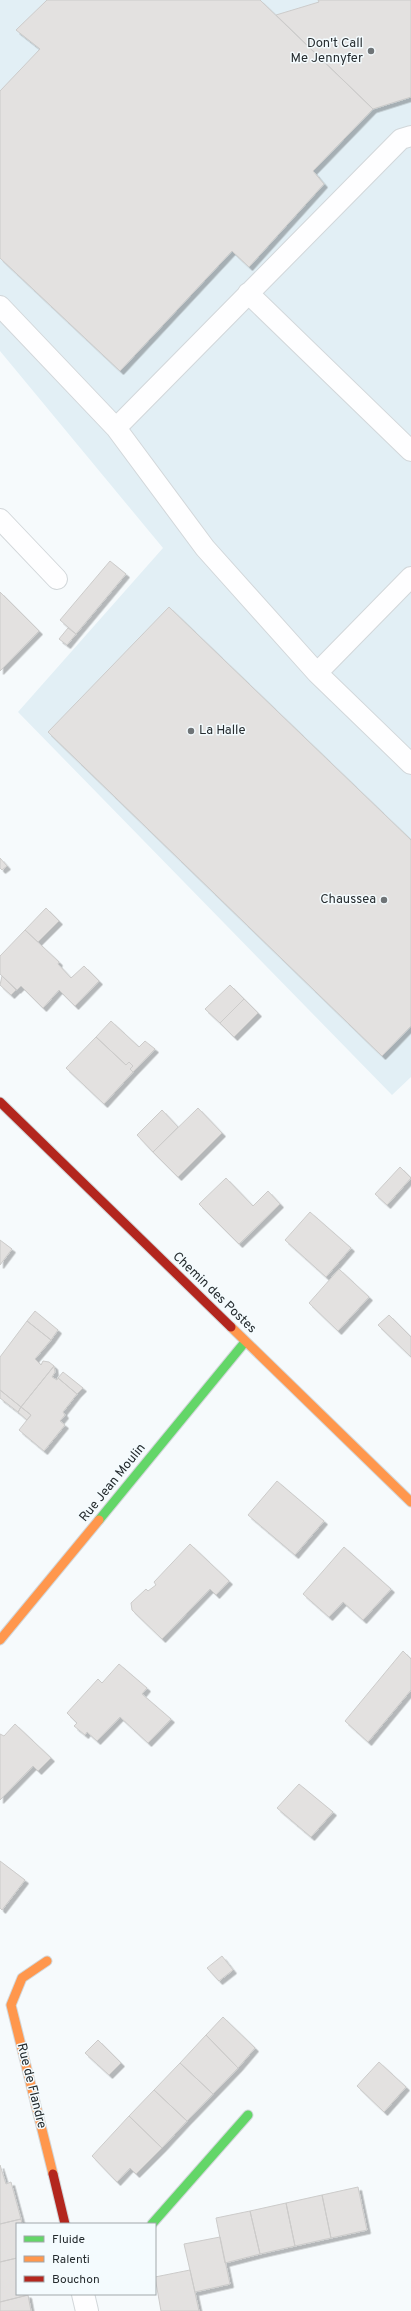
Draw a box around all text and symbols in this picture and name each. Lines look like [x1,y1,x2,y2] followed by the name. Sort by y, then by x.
[290,36,363,67] place label: Don't Call Me Jennyfer
[366,46,376,56] marker: Don't Call Me Jennyfer
[199,723,246,739] place label: La Halle
[186,726,196,736] marker: La Halle
[320,892,376,908] place label: Chaussea
[379,895,389,905] marker: Chaussea
[169,1249,259,1337] street label: Chemin des Postes
[76,1441,150,1525] street label: Rue Jean Moulin
[13,2042,49,2130] street label: Rue de Flandre
[16,2223,156,2295] legend
[52,2232,85,2248] text: Fluide
[52,2252,90,2268] text: Ralenti
[52,2272,100,2288] text: Bouchon

